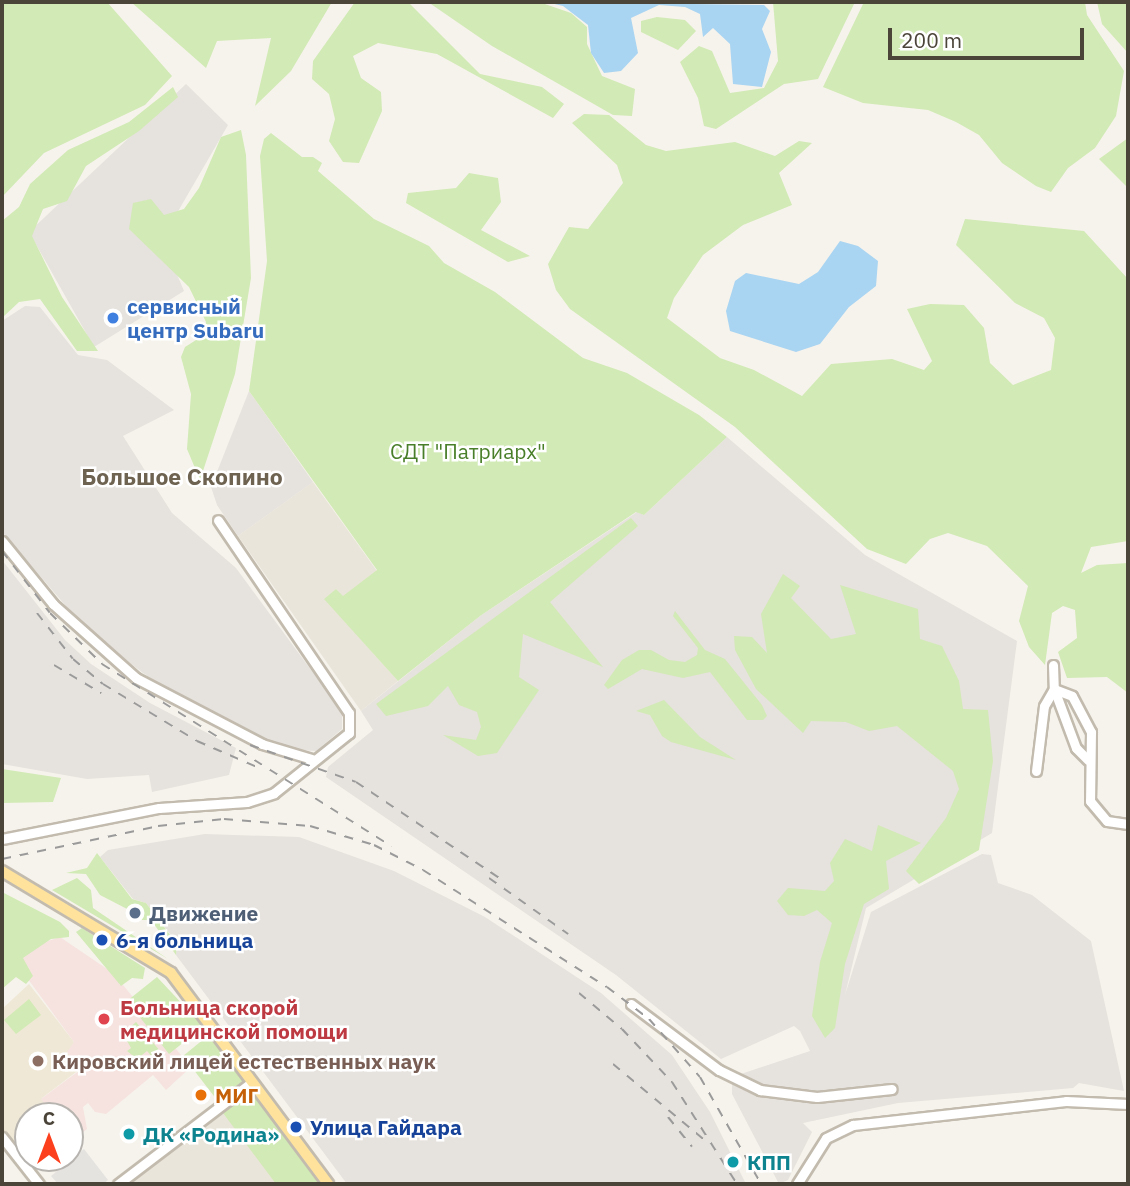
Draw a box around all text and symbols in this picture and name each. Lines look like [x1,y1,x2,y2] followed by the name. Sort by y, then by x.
[892,14,1088,58] scale bar
[901,26,962,54] text: 200 m
[127,293,264,343] place label: сервисный центр Subaru
[105,310,121,326] marker: сервисный центр Subaru
[390,438,546,464] park label: СДТ "Патриарх"
[81,462,283,490] district label: Большое Скопино
[149,900,258,926] place label: Движение
[127,905,143,921] marker: Движение
[116,927,253,953] place label: 6-я больница
[94,932,110,948] marker: 6-я больница
[120,994,348,1044] place label: Больница скорой медицинской помощи
[94,1009,114,1029] marker: Больница скорой медицинской помощи
[52,1048,436,1074] place label: Кировский лицей естественных наук
[30,1053,46,1069] marker: Кировский лицей естественных наук
[215,1082,258,1108] place label: МИГ
[193,1087,209,1103] marker: МИГ
[14,1102,84,1172] north arrow
[43,1106,55,1130] text: С
[310,1114,462,1140] place label: Улица Гайдара
[288,1119,304,1135] marker: Улица Гайдара
[143,1121,279,1147] place label: ДК «Родина»
[121,1126,137,1142] marker: ДК «Родина»
[747,1149,791,1175] place label: КПП
[725,1154,741,1170] marker: КПП

